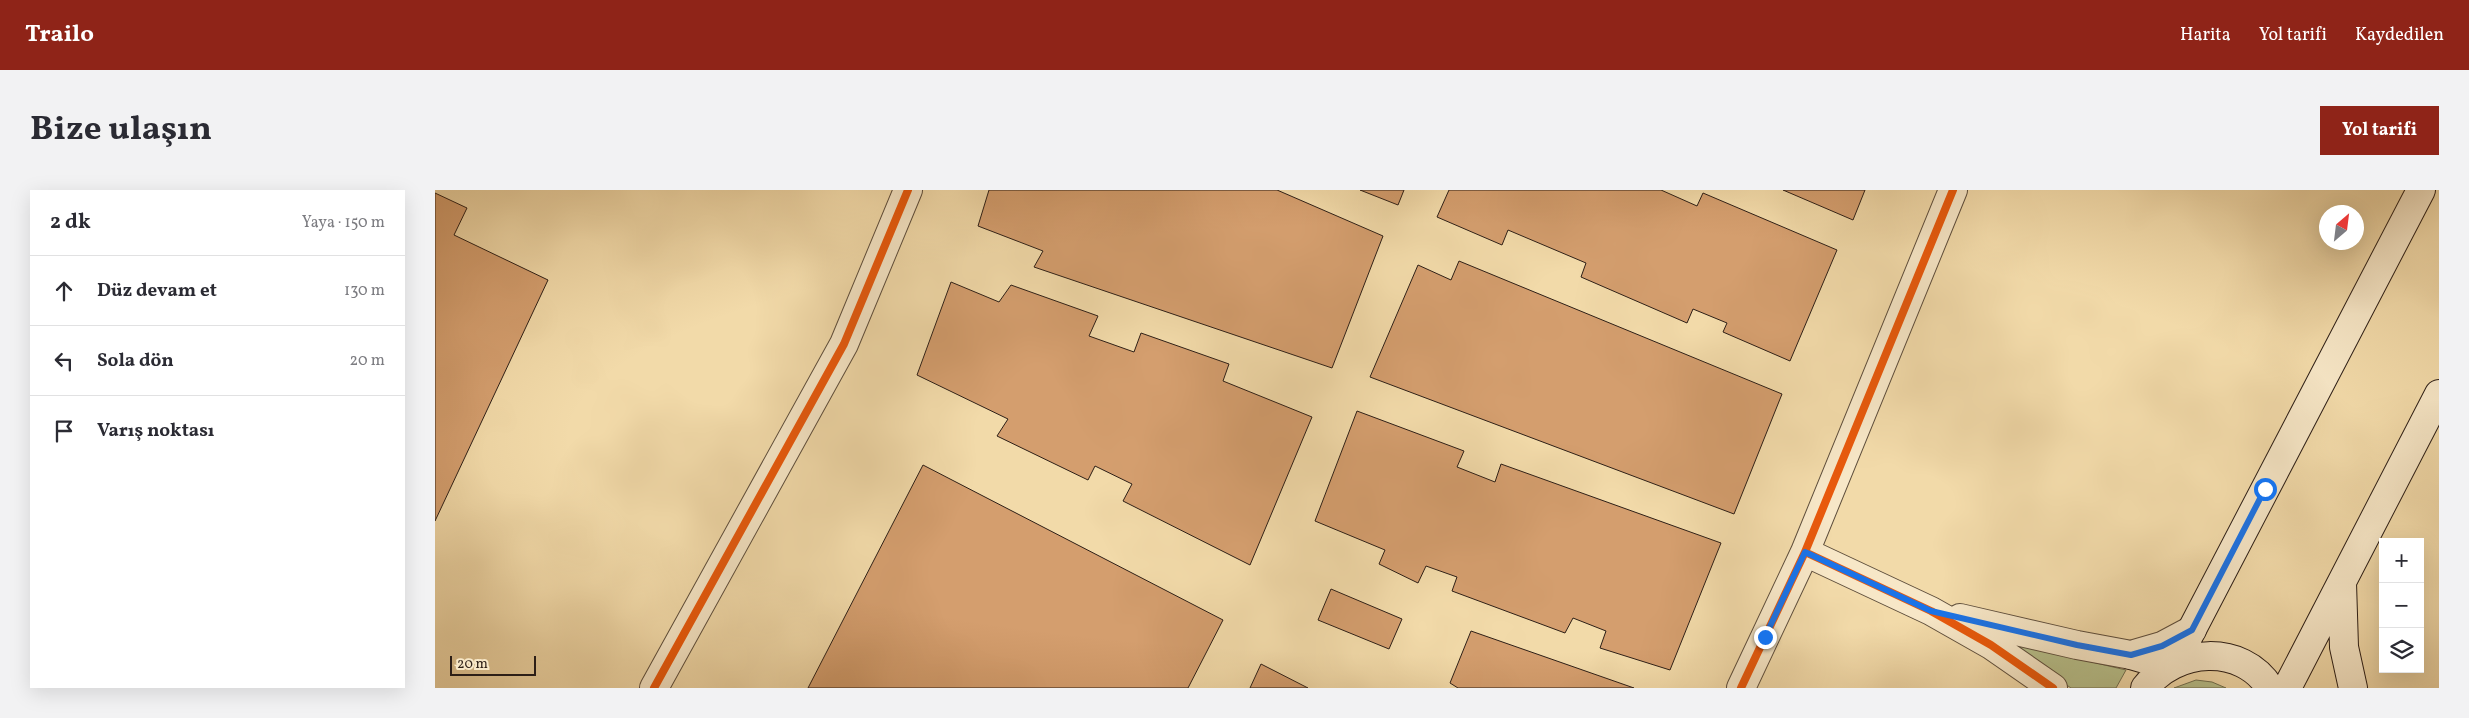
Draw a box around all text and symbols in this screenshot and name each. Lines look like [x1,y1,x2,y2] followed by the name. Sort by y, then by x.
[25,18,94,52] text: Trailo
[2180,23,2231,48] text: Harita
[2259,23,2327,48] text: Yol tarifi
[2355,23,2444,48] text: Kaydedilen
[30,106,212,154] text: Bize ulaşın
[2320,106,2439,155] button: Yol tarifi
[2319,205,2364,250] north arrow
[50,208,91,237] text: 2 dk
[302,212,385,234] text: Yaya · 150 m
[50,277,78,305] icon: ahead
[97,278,217,304] text: Düz devam et
[344,280,385,302] text: 130 m
[50,347,78,375] icon: left
[97,348,174,374] text: Sola dön
[350,350,385,372] text: 20 m
[50,417,78,445] icon: arrive
[97,418,214,444] text: Varış noktası
[2254,478,2277,501] route start
[2379,538,2424,673] map controls
[2379,538,2424,583] button: +
[2379,583,2424,628] button: −
[1754,626,1777,649] route end
[2379,628,2424,673] button: layers
[450,653,536,676] scale bar
[457,655,488,674] text: 20 m

